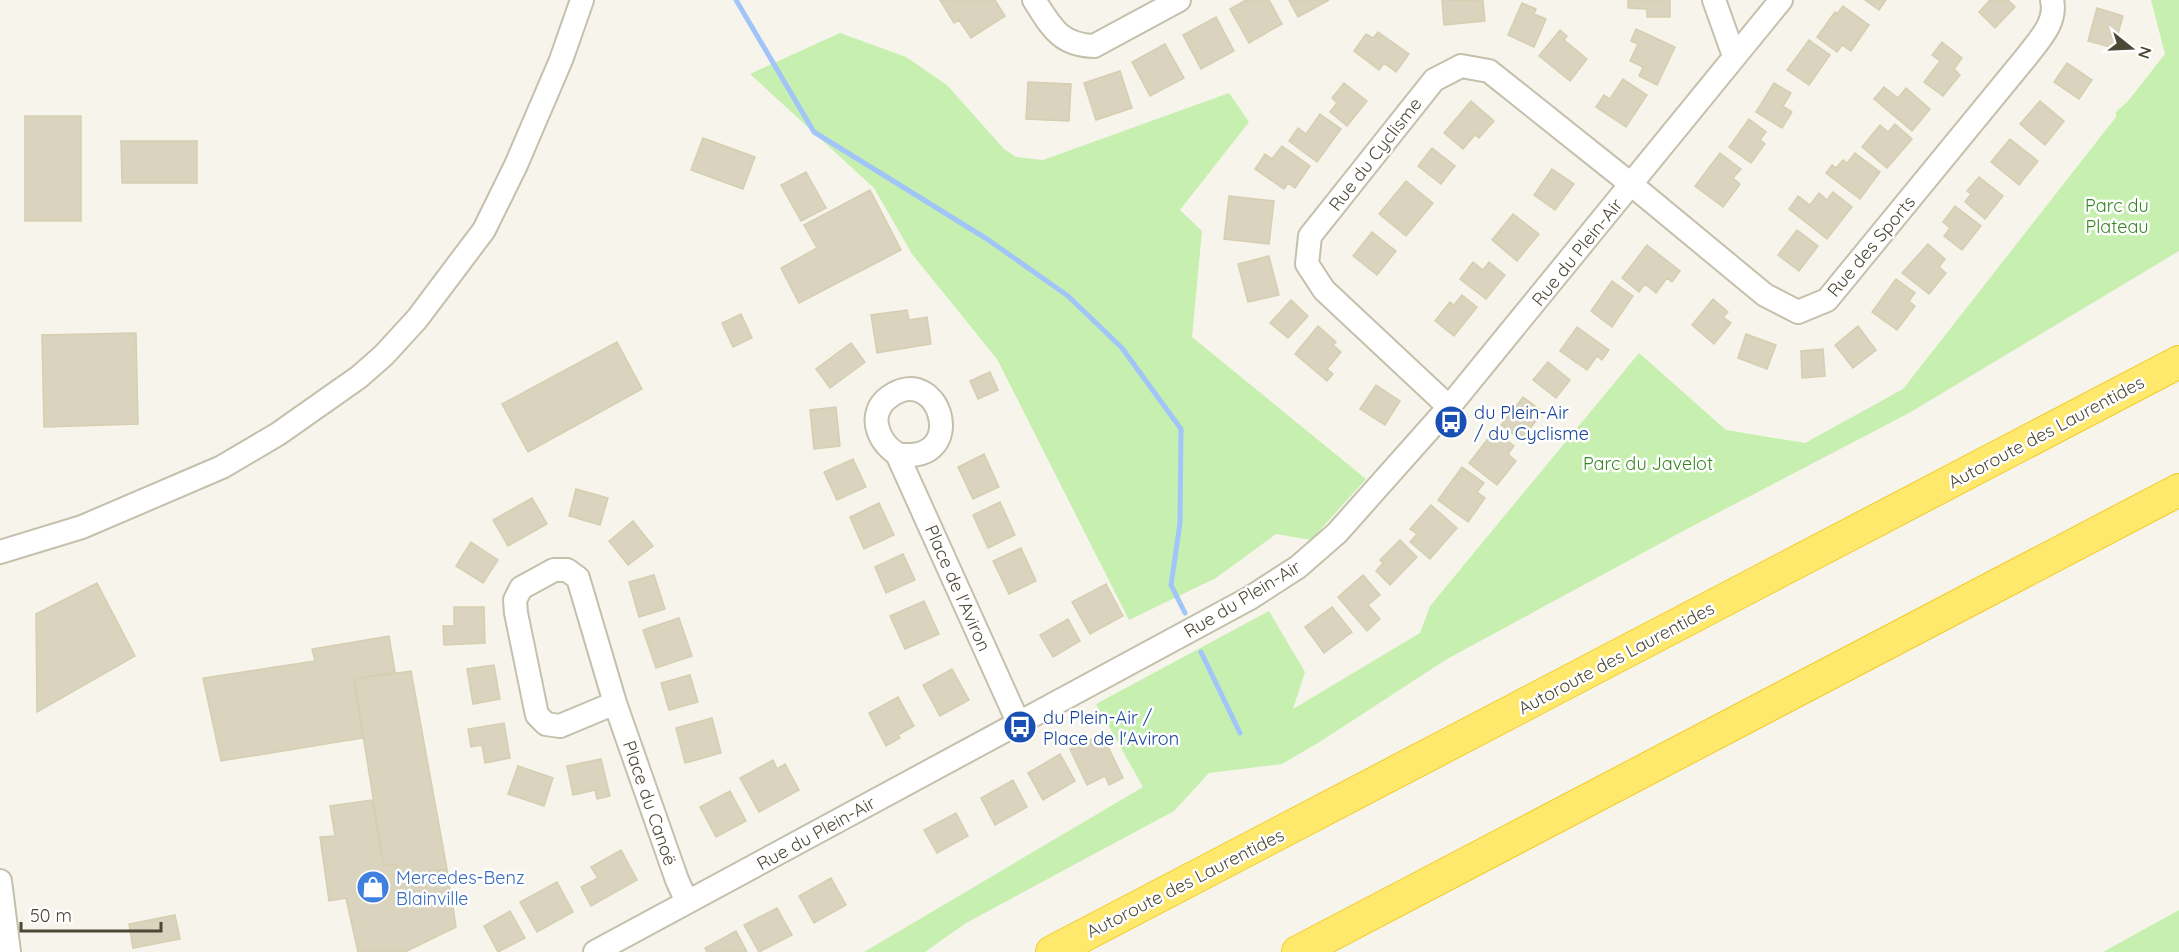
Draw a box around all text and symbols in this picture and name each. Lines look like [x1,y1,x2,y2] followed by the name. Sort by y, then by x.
[2101,18,2161,78] north arrow
[2134,44,2157,61] text: N
[1324,93,1426,215] street label: Rue du Cyclisme
[1822,191,1920,301] street label: Rue des Sports
[1526,193,1628,311] street label: Rue du Plein-Air
[2085,194,2149,238] park label: Parc du Plateau
[1944,370,2148,494] street label: Autoroute des Laurentides
[1474,401,1589,445] place label: du Plein-Air / du Cyclisme
[1433,404,1469,440] bus stop icon: du Plein-Air / du Cyclisme
[1583,452,1713,475] park label: Parc du Javelot
[920,521,996,655] street label: Place de l'Aviron
[1179,555,1305,643] street label: Rue du Plein-Air
[1514,596,1718,720] street label: Autoroute des Laurentides
[1043,706,1179,750] place label: du Plein-Air / Place de l'Aviron
[1002,709,1038,745] bus stop icon: du Plein-Air / Place de l'Aviron
[618,737,682,869] street label: Place du Canoë
[753,791,879,875] street label: Rue du Plein-Air
[1082,823,1288,943] street label: Autoroute des Laurentides
[396,866,525,910] place label: Mercedes-Benz Blainville
[355,869,391,905] shop icon: Mercedes-Benz Blainville
[21,895,160,933] scale bar
[30,904,72,927] text: 50 m

